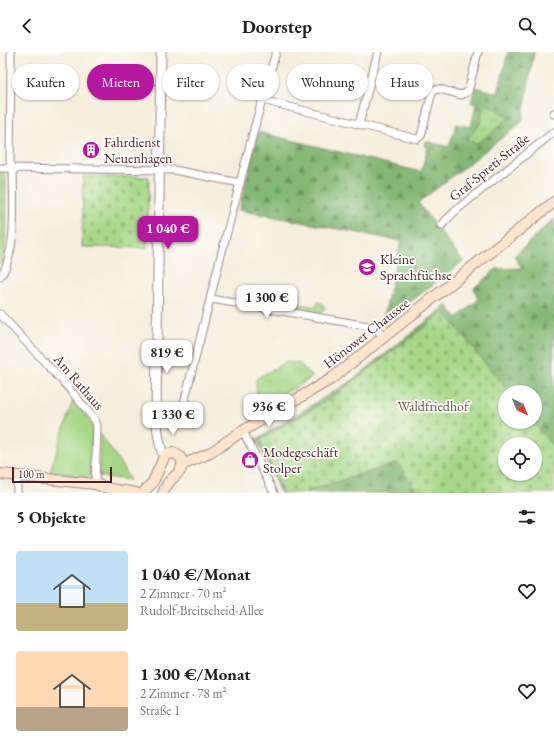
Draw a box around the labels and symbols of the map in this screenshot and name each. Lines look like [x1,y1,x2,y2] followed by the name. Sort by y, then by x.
[445,129,533,205] street label: Graf-Spreti-Straße
[104,133,173,167] place label: Fahrdienst Neuenhagen
[81,140,101,160] building icon: Fahrdienst Neuenhagen
[131,216,205,250] pin: 1 040 €
[380,250,452,284] place label: Kleine Sprachfüchse
[357,257,377,277] school or university icon: Kleine Sprachfüchse
[230,285,304,319] pin: 1 300 €
[319,293,413,372] street label: Hönower Chaussee
[139,340,195,374] pin: 819 €
[49,350,108,414] street label: Am Rathaus
[498,385,542,429] north arrow
[241,394,297,428] pin: 936 €
[397,397,470,415] park label: Waldfriedhof
[136,402,210,436] pin: 1 330 €
[263,443,339,477] place label: Modegeschäft Stolper
[240,450,260,470] shop icon: Modegeschäft Stolper
[12,465,112,484] scale bar

